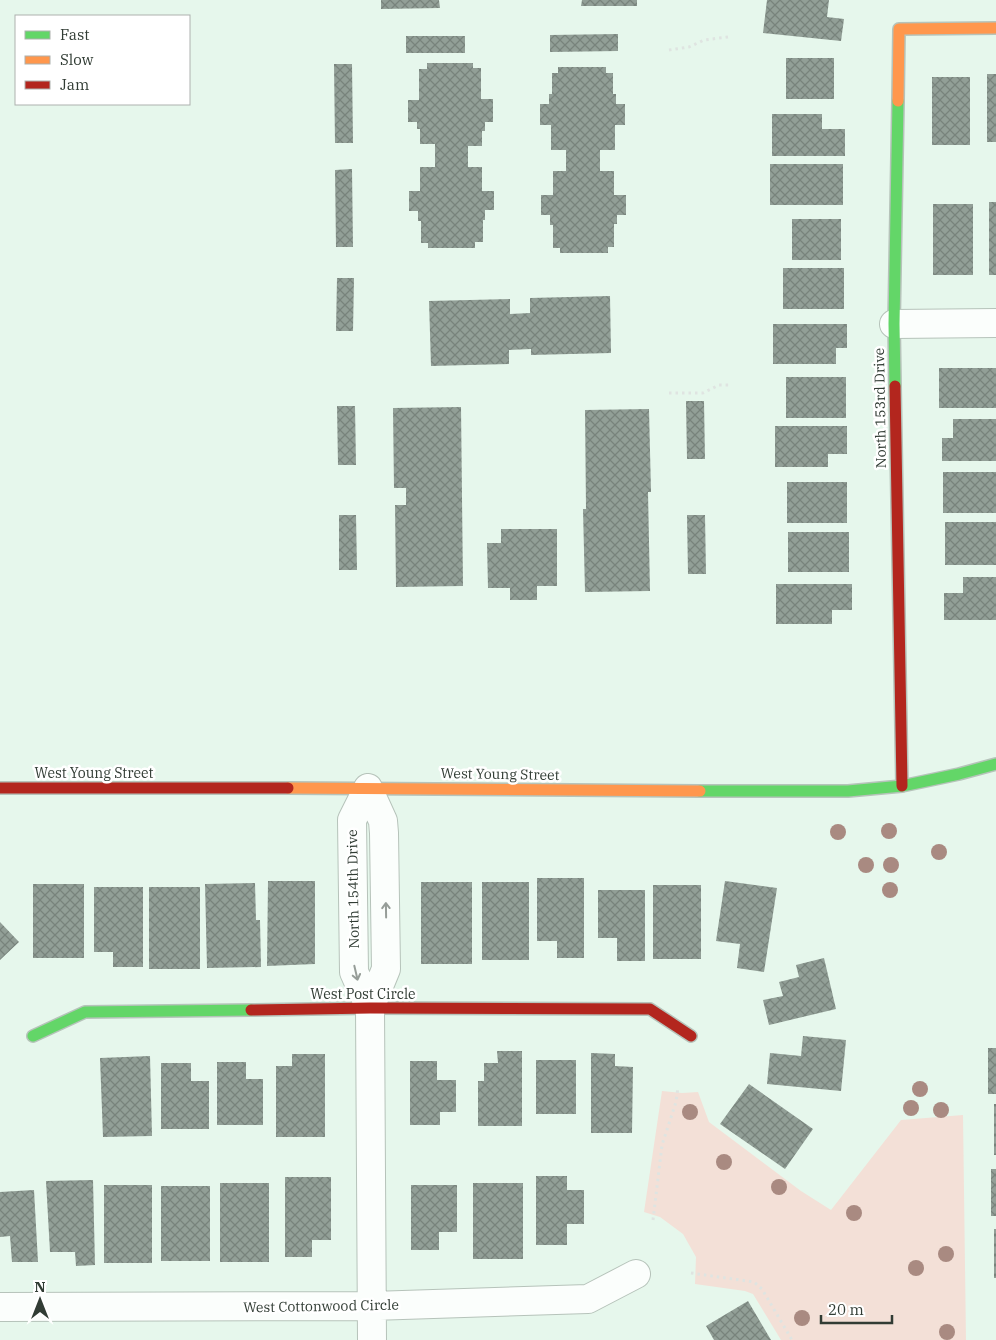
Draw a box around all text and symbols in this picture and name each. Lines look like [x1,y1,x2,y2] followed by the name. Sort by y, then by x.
[15,15,190,105] legend
[60,25,90,44] text: Fast
[60,50,94,69] text: Slow
[60,75,89,94] text: Jam
[870,348,890,468] street label: North 153rd Drive
[35,764,154,782] street label: West Young Street
[440,764,560,784] street label: West Young Street
[343,829,363,949] street label: North 154th Drive
[381,902,390,918] one-way arrow
[352,964,361,980] one-way arrow
[310,985,416,1003] street label: West Post Circle
[15,1275,65,1325] north arrow
[34,1278,46,1296] text: N
[821,1292,892,1324] scale bar
[243,1296,399,1316] street label: West Cottonwood Circle
[828,1300,864,1319] text: 20 m

